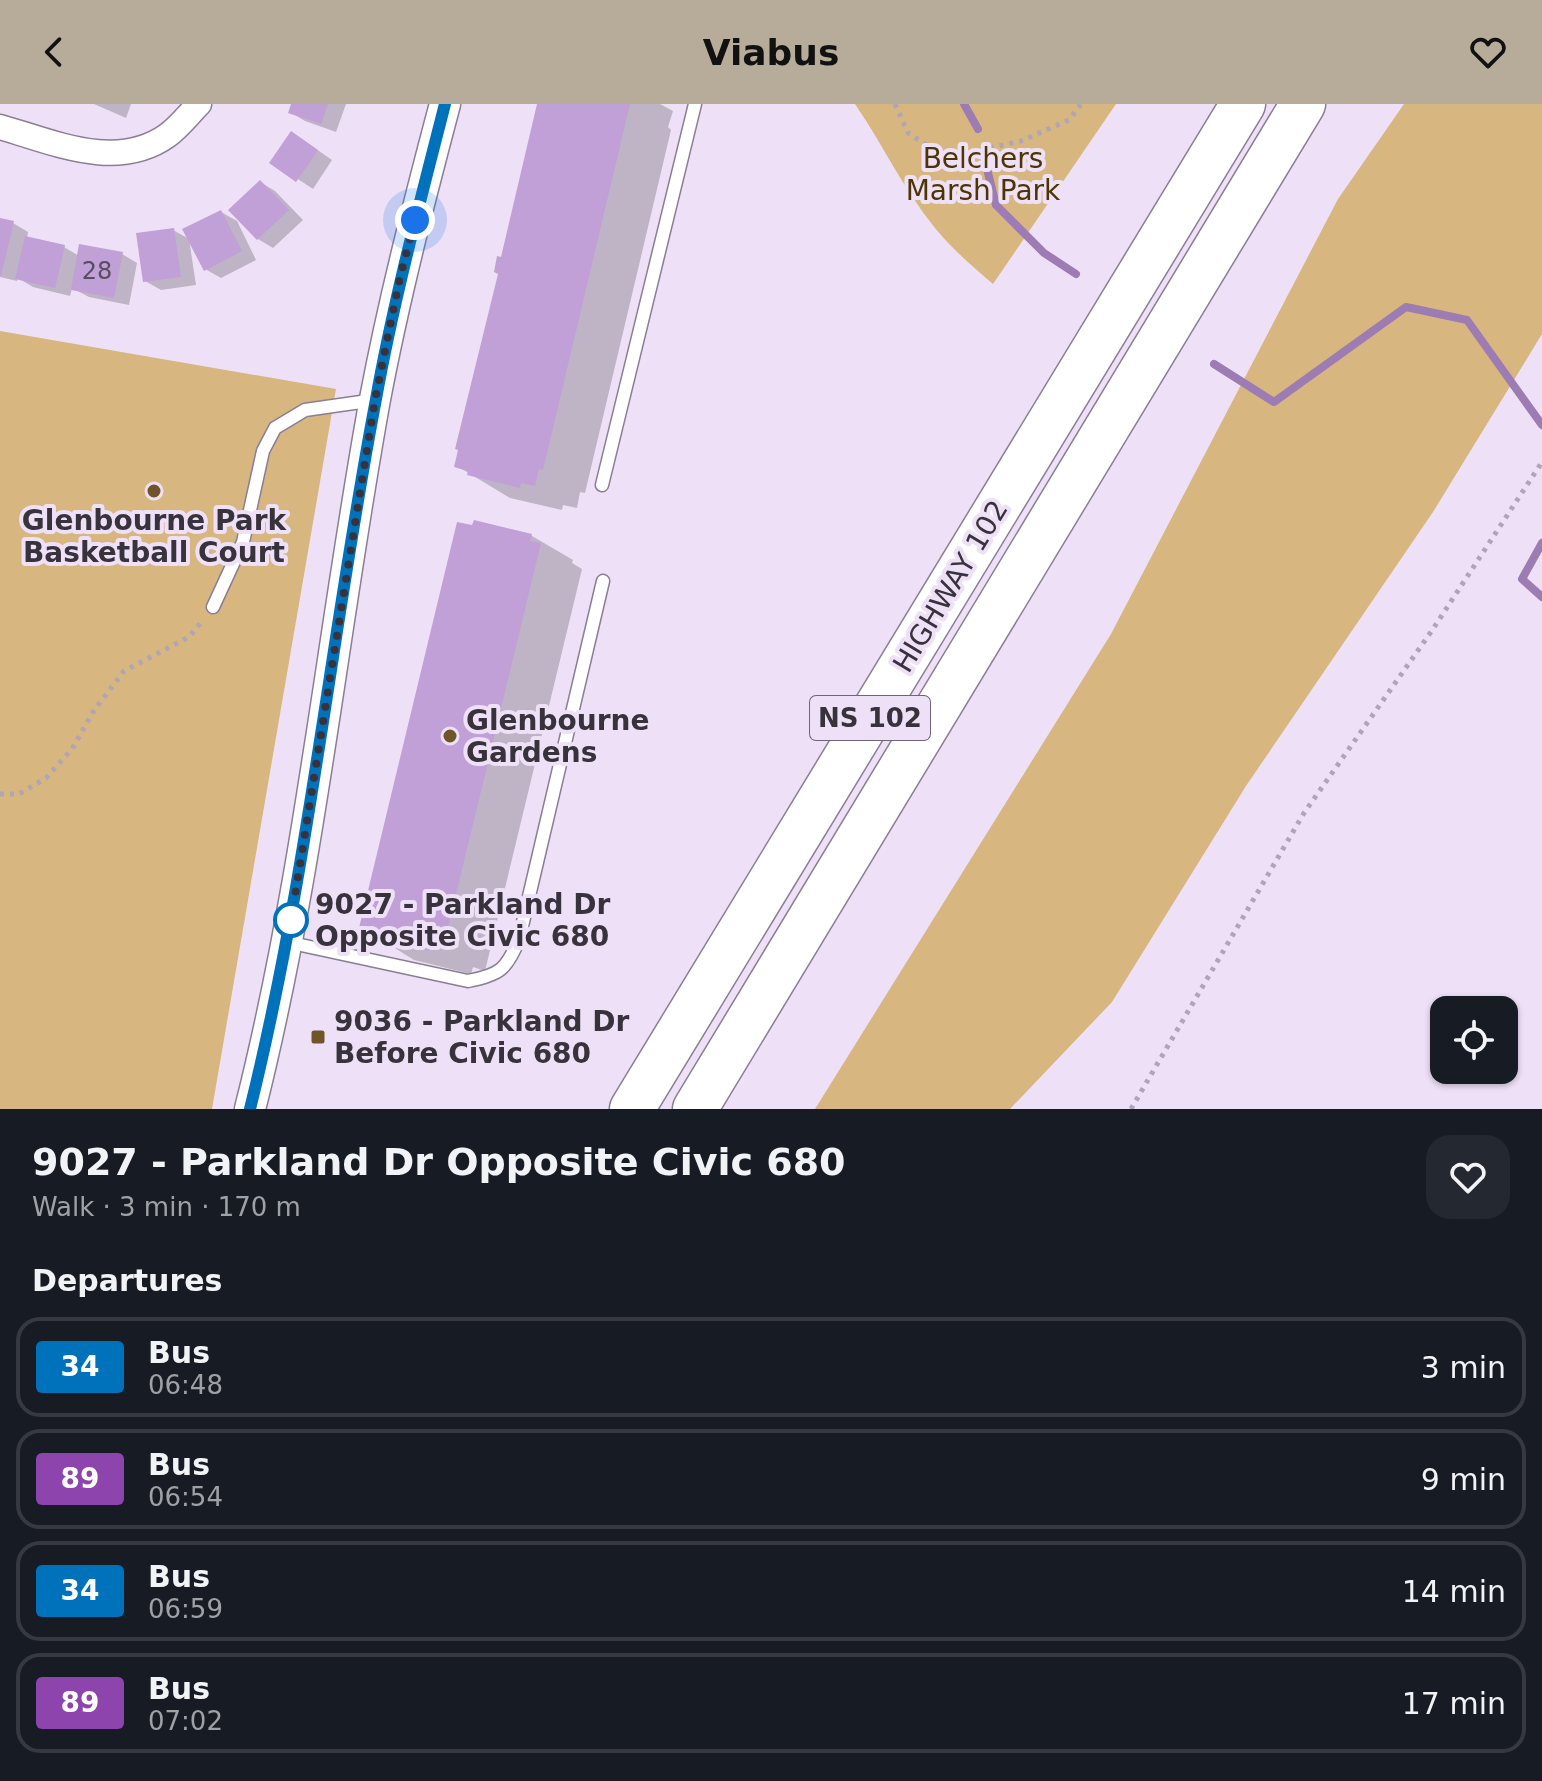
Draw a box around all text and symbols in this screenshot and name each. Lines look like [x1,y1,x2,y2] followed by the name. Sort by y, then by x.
[32,30,76,74] icon: back
[1466,30,1510,74] icon: heart
[703,32,839,73] text: Viabus
[906,142,1061,207] park label: Belchers Marsh Park
[395,200,435,240] your location
[82,257,112,285] house number: 28
[145,482,163,500] marker: Glenbourne Park Basketball Court
[886,494,1015,678] street label: HIGHWAY 102
[22,504,288,569] place label: Glenbourne Park Basketball Court
[810,696,930,740] road number: NS 102
[466,704,649,769] place label: Glenbourne Gardens
[441,727,459,745] marker: Glenbourne Gardens
[315,888,611,953] place label: 9027 - Parkland Dr Opposite Civic 680
[274,903,308,937] marker: 9027 - Parkland Dr Opposite Civic 680
[1430,996,1518,1084] map controls
[1430,996,1518,1084] button: locate
[334,1005,630,1070] place label: 9036 - Parkland Dr Before Civic 680
[309,1028,327,1046] marker: 9036 - Parkland Dr Before Civic 680
[1426,1135,1510,1219] button: heart
[32,1140,846,1184] text: 9027 - Parkland Dr Opposite Civic 680
[32,1192,301,1222] text: Walk · 3 min · 170 m
[32,1263,222,1298] text: Departures
[148,1335,210,1370] text: Bus
[61,1350,99,1383] text: 34
[1421,1350,1506,1385] text: 3 min
[148,1370,223,1400] text: 06:48
[148,1447,210,1482] text: Bus
[61,1462,99,1495] text: 89
[1421,1462,1506,1497] text: 9 min
[148,1482,223,1512] text: 06:54
[148,1559,210,1594] text: Bus
[61,1574,99,1607] text: 34
[1402,1574,1506,1609] text: 14 min
[148,1594,223,1624] text: 06:59
[148,1671,210,1706] text: Bus
[61,1686,99,1719] text: 89
[1402,1686,1506,1721] text: 17 min
[148,1706,223,1736] text: 07:02

